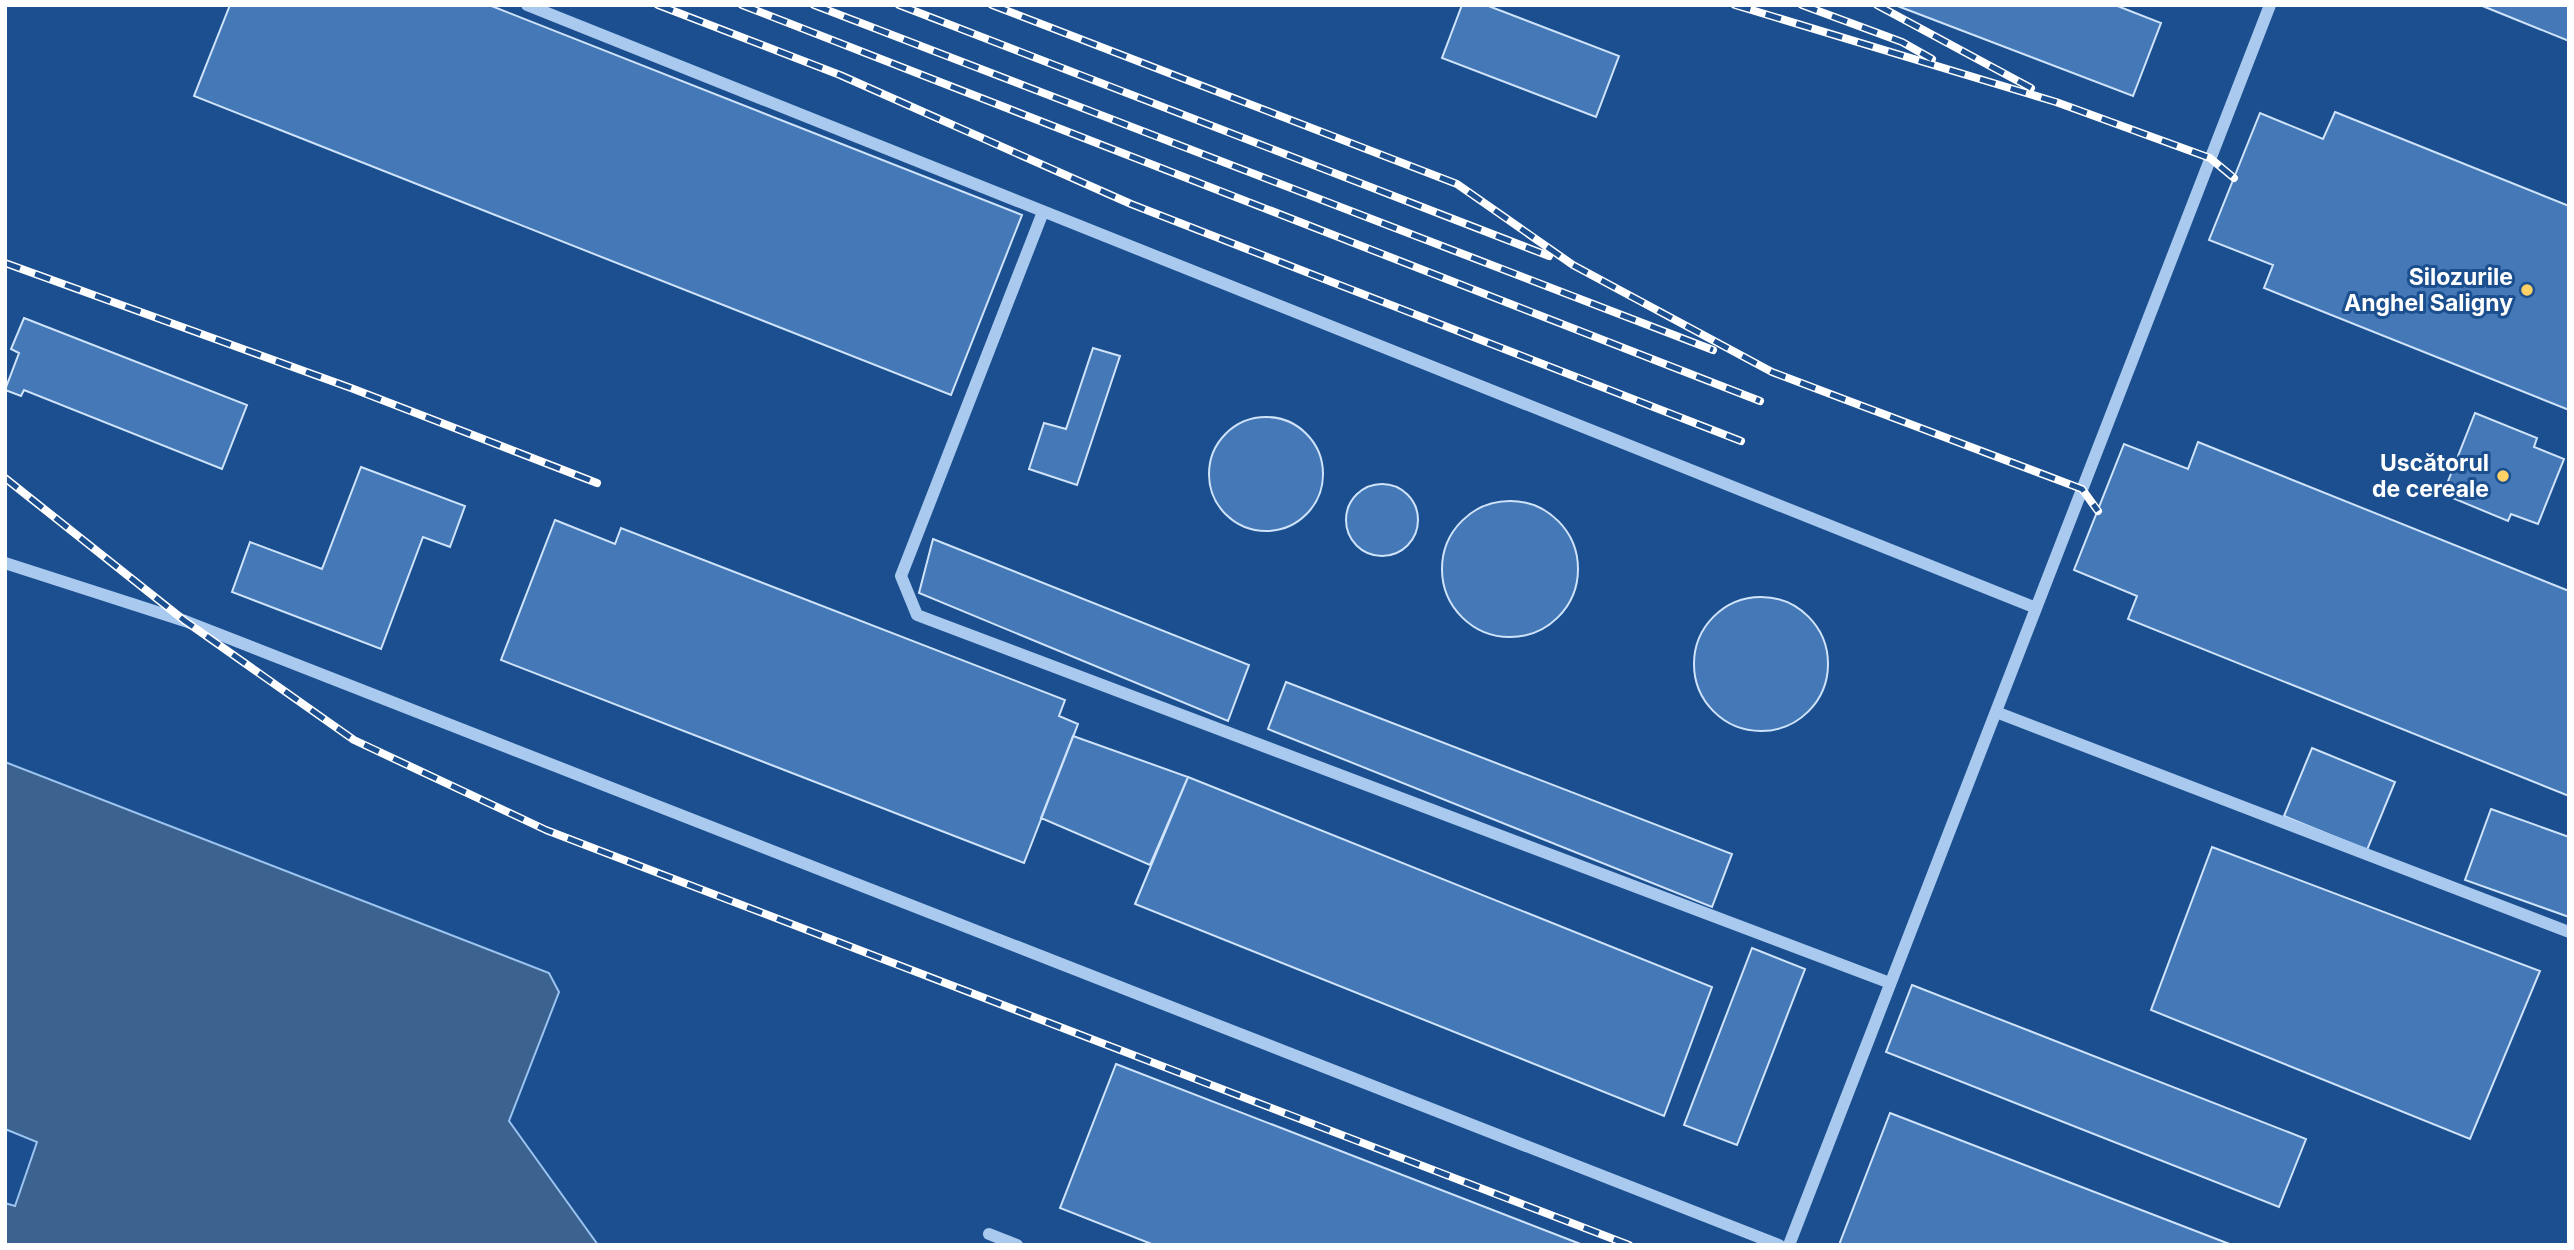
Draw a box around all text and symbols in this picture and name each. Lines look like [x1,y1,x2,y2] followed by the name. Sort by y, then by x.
[2344,263,2513,317] place label: Silozurile Anghel Saligny
[2519,282,2535,298] marker: Silozurile Anghel Saligny
[2372,449,2489,503] place label: Uscătorul de cereale
[2495,468,2511,484] marker: Uscătorul de cereale

